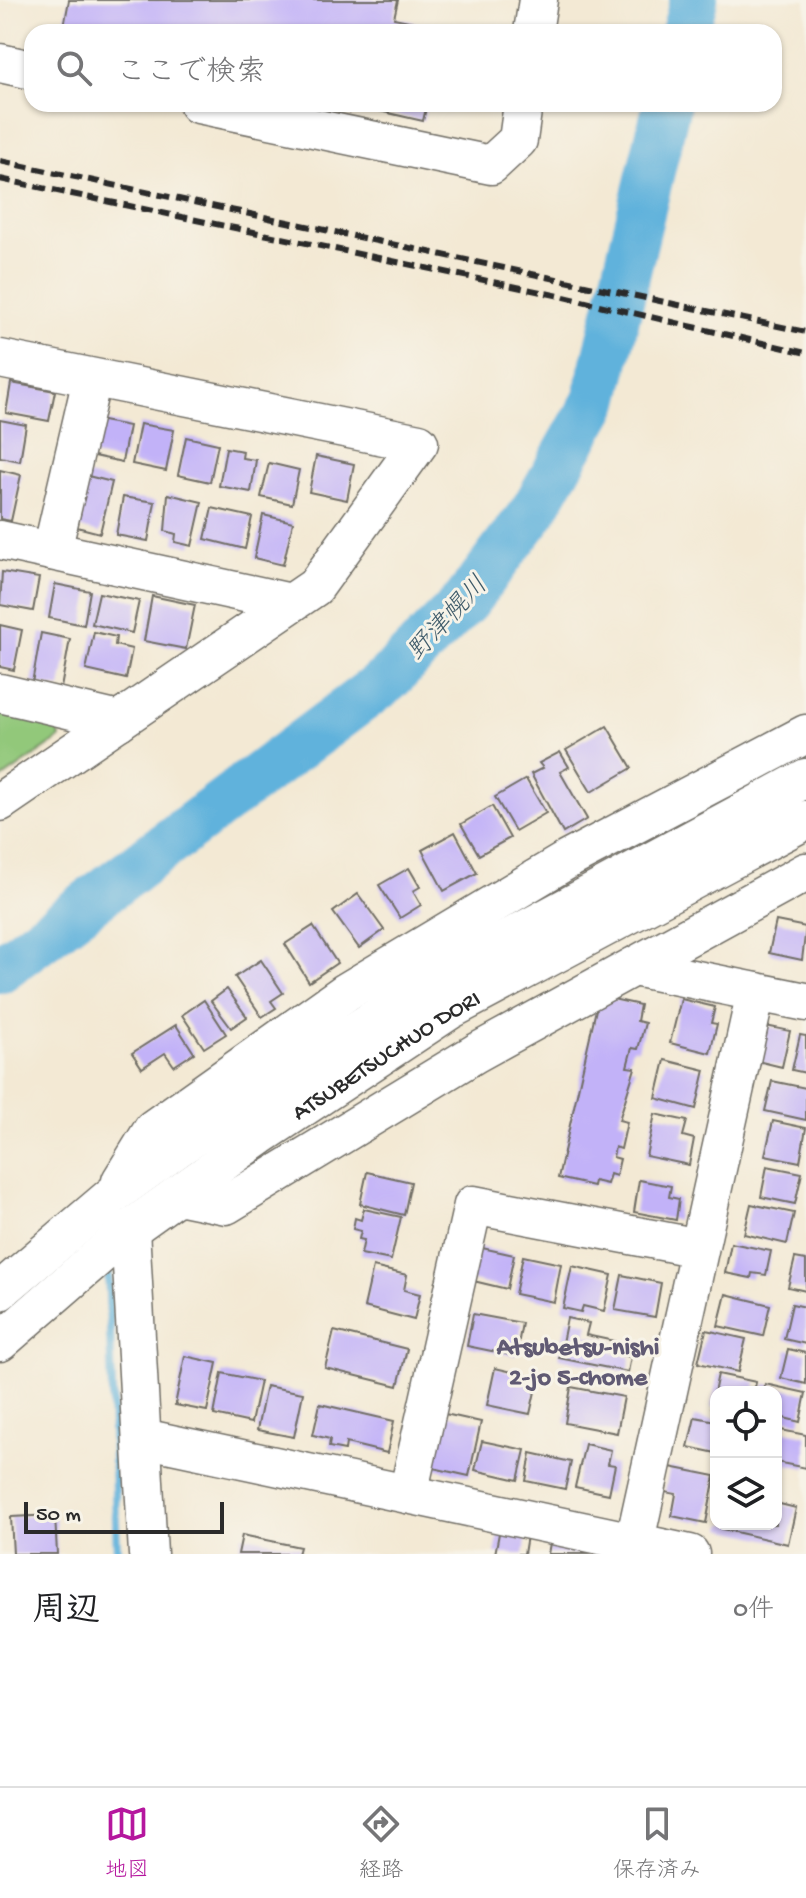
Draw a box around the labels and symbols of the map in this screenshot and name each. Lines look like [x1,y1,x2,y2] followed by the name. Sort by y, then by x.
[402,571,496,669] water label: 野津幌川
[288,985,486,1129] street label: ATSUBETSUCHUO DORI
[496,1334,659,1395] district label: Atsubetsu-nishi 2-jo 5-chome
[24,1498,224,1534] scale bar

